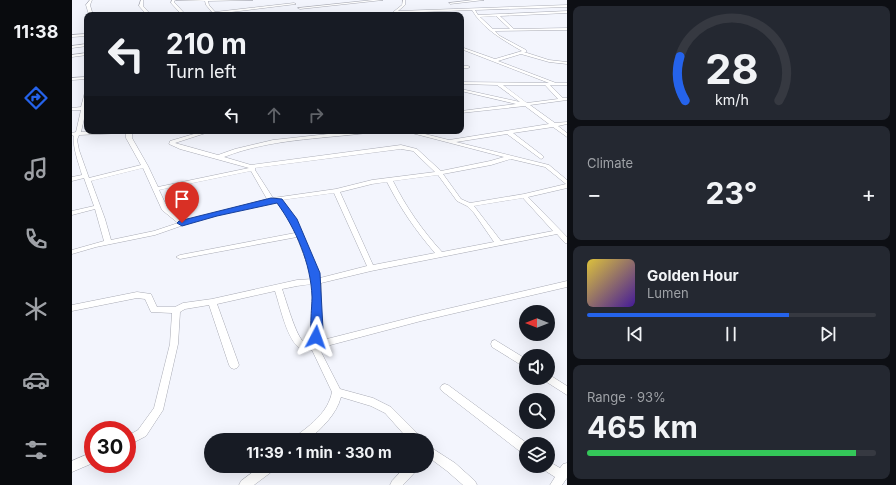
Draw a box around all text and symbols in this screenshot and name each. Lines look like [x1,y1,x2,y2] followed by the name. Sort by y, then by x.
[14,21,58,42] text: 11:38
[166,27,247,61] text: 210 m
[100,28,152,80] icon: left
[705,44,758,94] text: 28
[166,61,236,82] text: Turn left
[22,84,50,112] icon: directions
[715,90,748,107] text: km/h
[221,104,243,126] icon: left
[263,104,285,126] icon: ahead
[305,104,327,126] icon: right
[22,155,50,183] icon: music
[587,155,633,171] text: Climate
[706,175,757,211] text: 23°
[587,181,602,207] text: −
[861,181,876,207] text: +
[165,182,199,223] pin
[171,188,193,210] icon: arrive
[22,225,50,253] icon: phone
[647,266,739,285] text: Golden Hour
[647,285,689,301] text: Lumen
[22,295,50,323] icon: climate
[519,305,555,341] north arrow
[519,305,555,473] map controls
[295,316,337,358] position arrow
[624,323,646,345] icon: previous
[720,323,742,345] icon: pause
[817,323,839,345] icon: next
[519,349,555,385] button: sound
[22,366,50,394] icon: car
[587,389,666,405] text: Range · 93%
[519,393,555,429] button: search
[587,409,698,445] text: 465 km
[84,421,136,473] speed limit sign: 30
[22,436,50,464] icon: filters
[519,437,555,473] button: layers
[246,443,392,462] text: 11:39 · 1 min · 330 m

